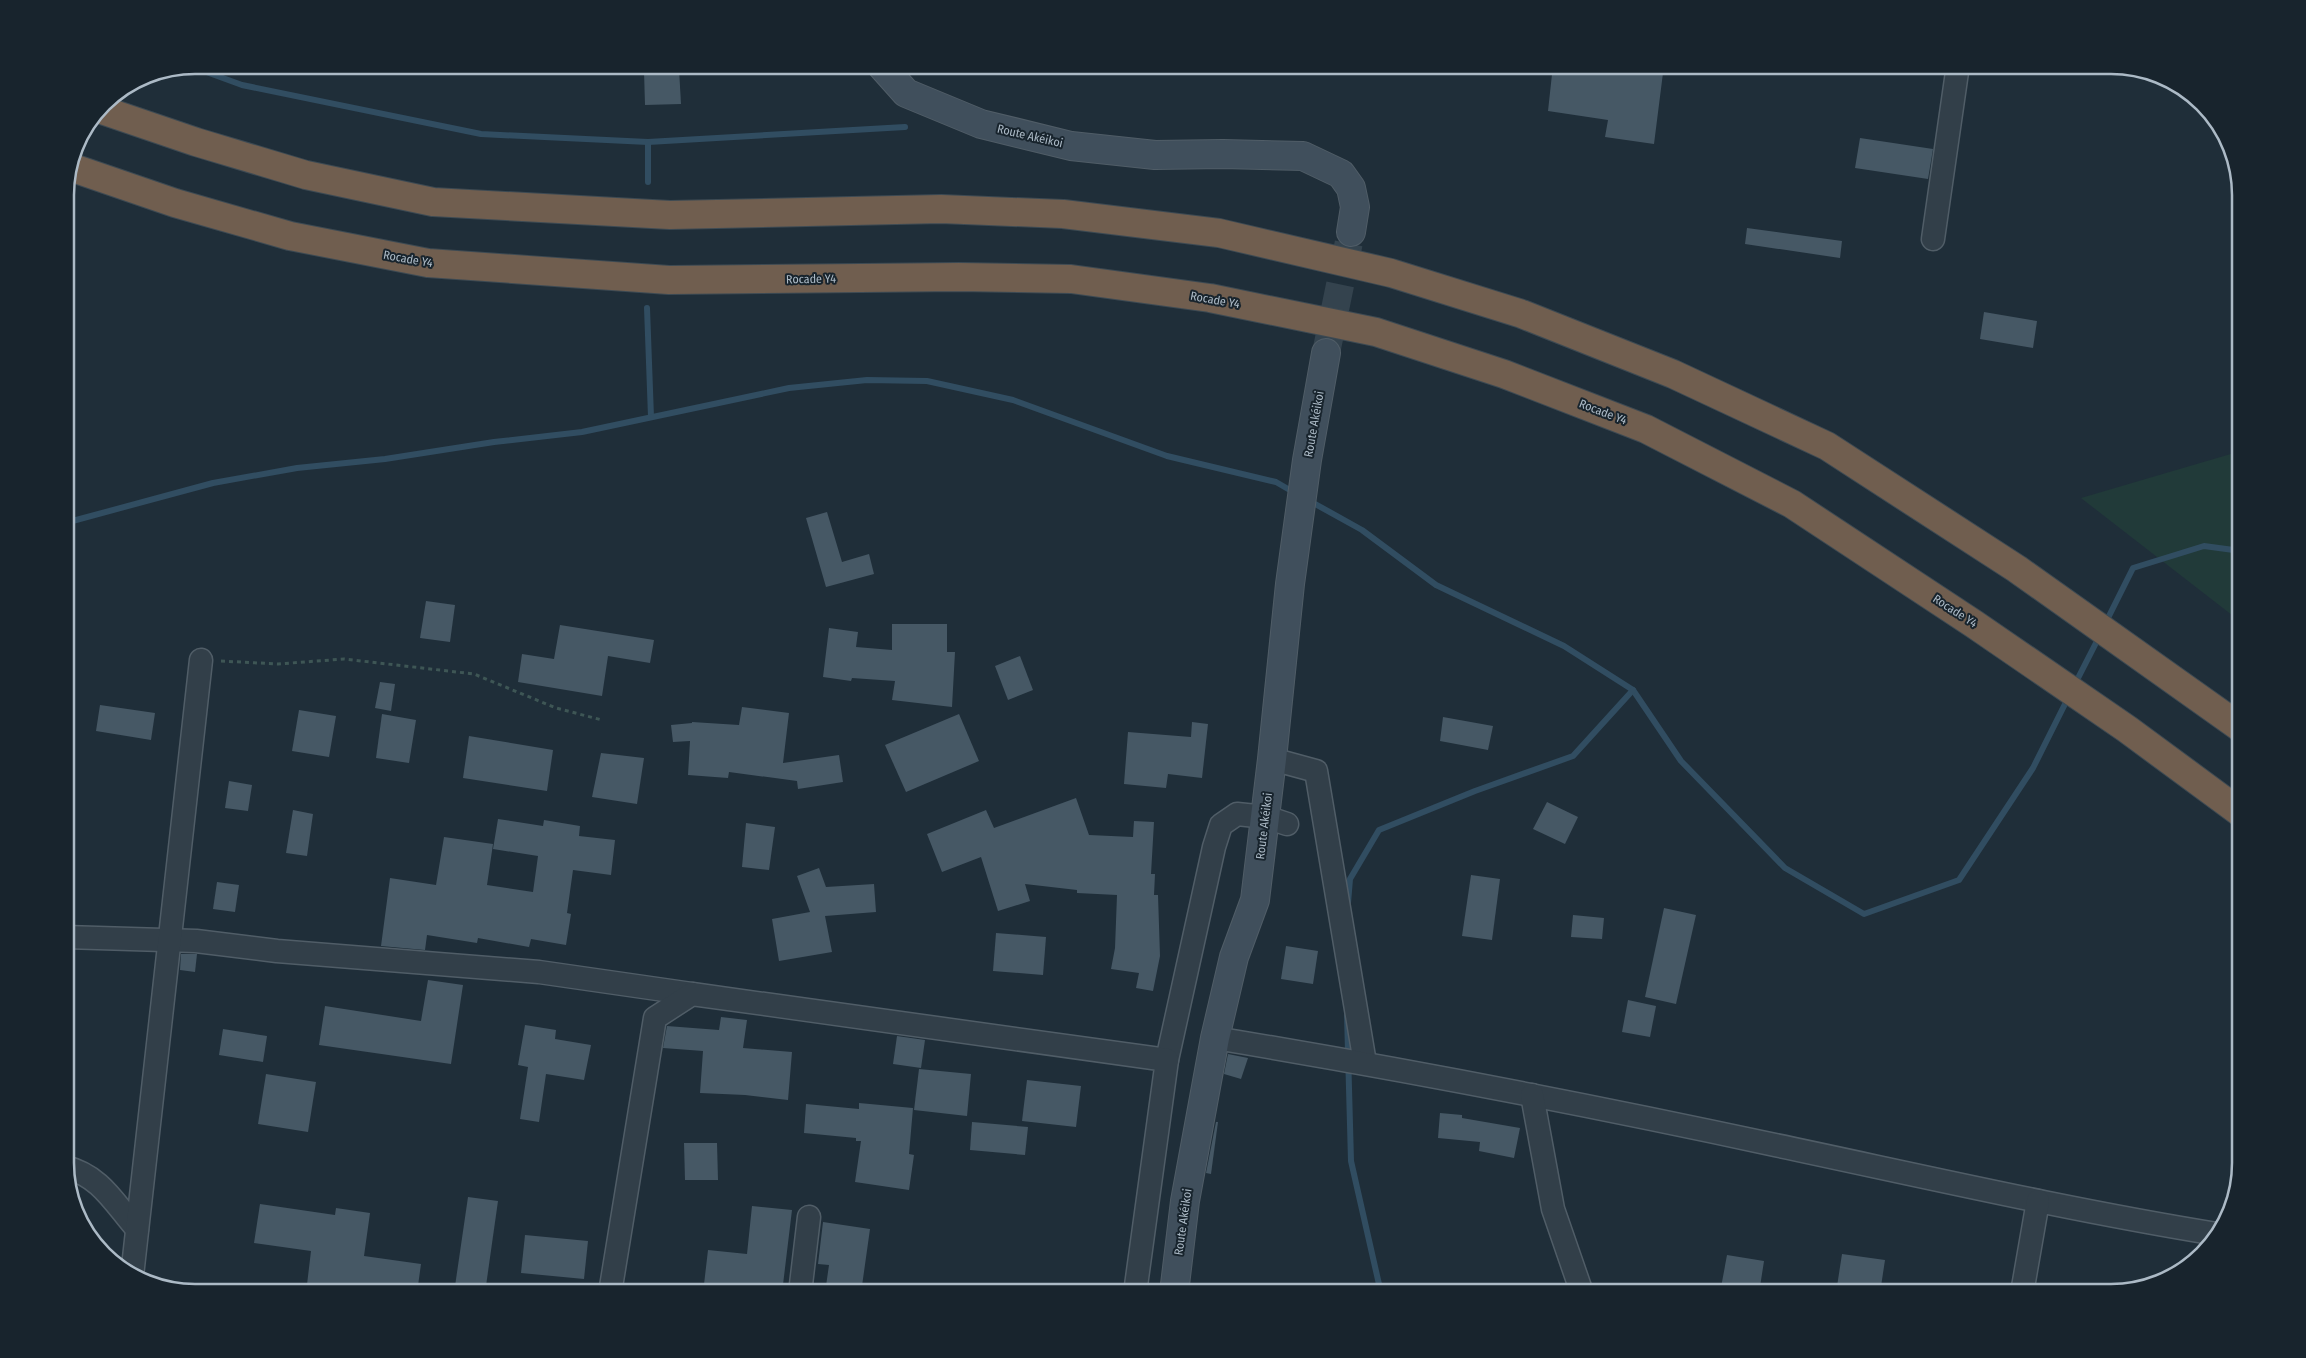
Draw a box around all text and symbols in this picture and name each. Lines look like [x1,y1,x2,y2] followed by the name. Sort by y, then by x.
[996,122,1064,150] street label: Route Akéikoi
[382,248,434,270] street label: Rocade Y4
[786,272,836,286] street label: Rocade Y4
[1189,289,1241,311] street label: Rocade Y4
[1301,390,1327,458] street label: Route Akéikoi
[1577,397,1629,428] street label: Rocade Y4
[1930,592,1980,631] street label: Rocade Y4
[1253,792,1275,860] street label: Route Akéikoi
[1171,1188,1195,1256] street label: Route Akéikoi

